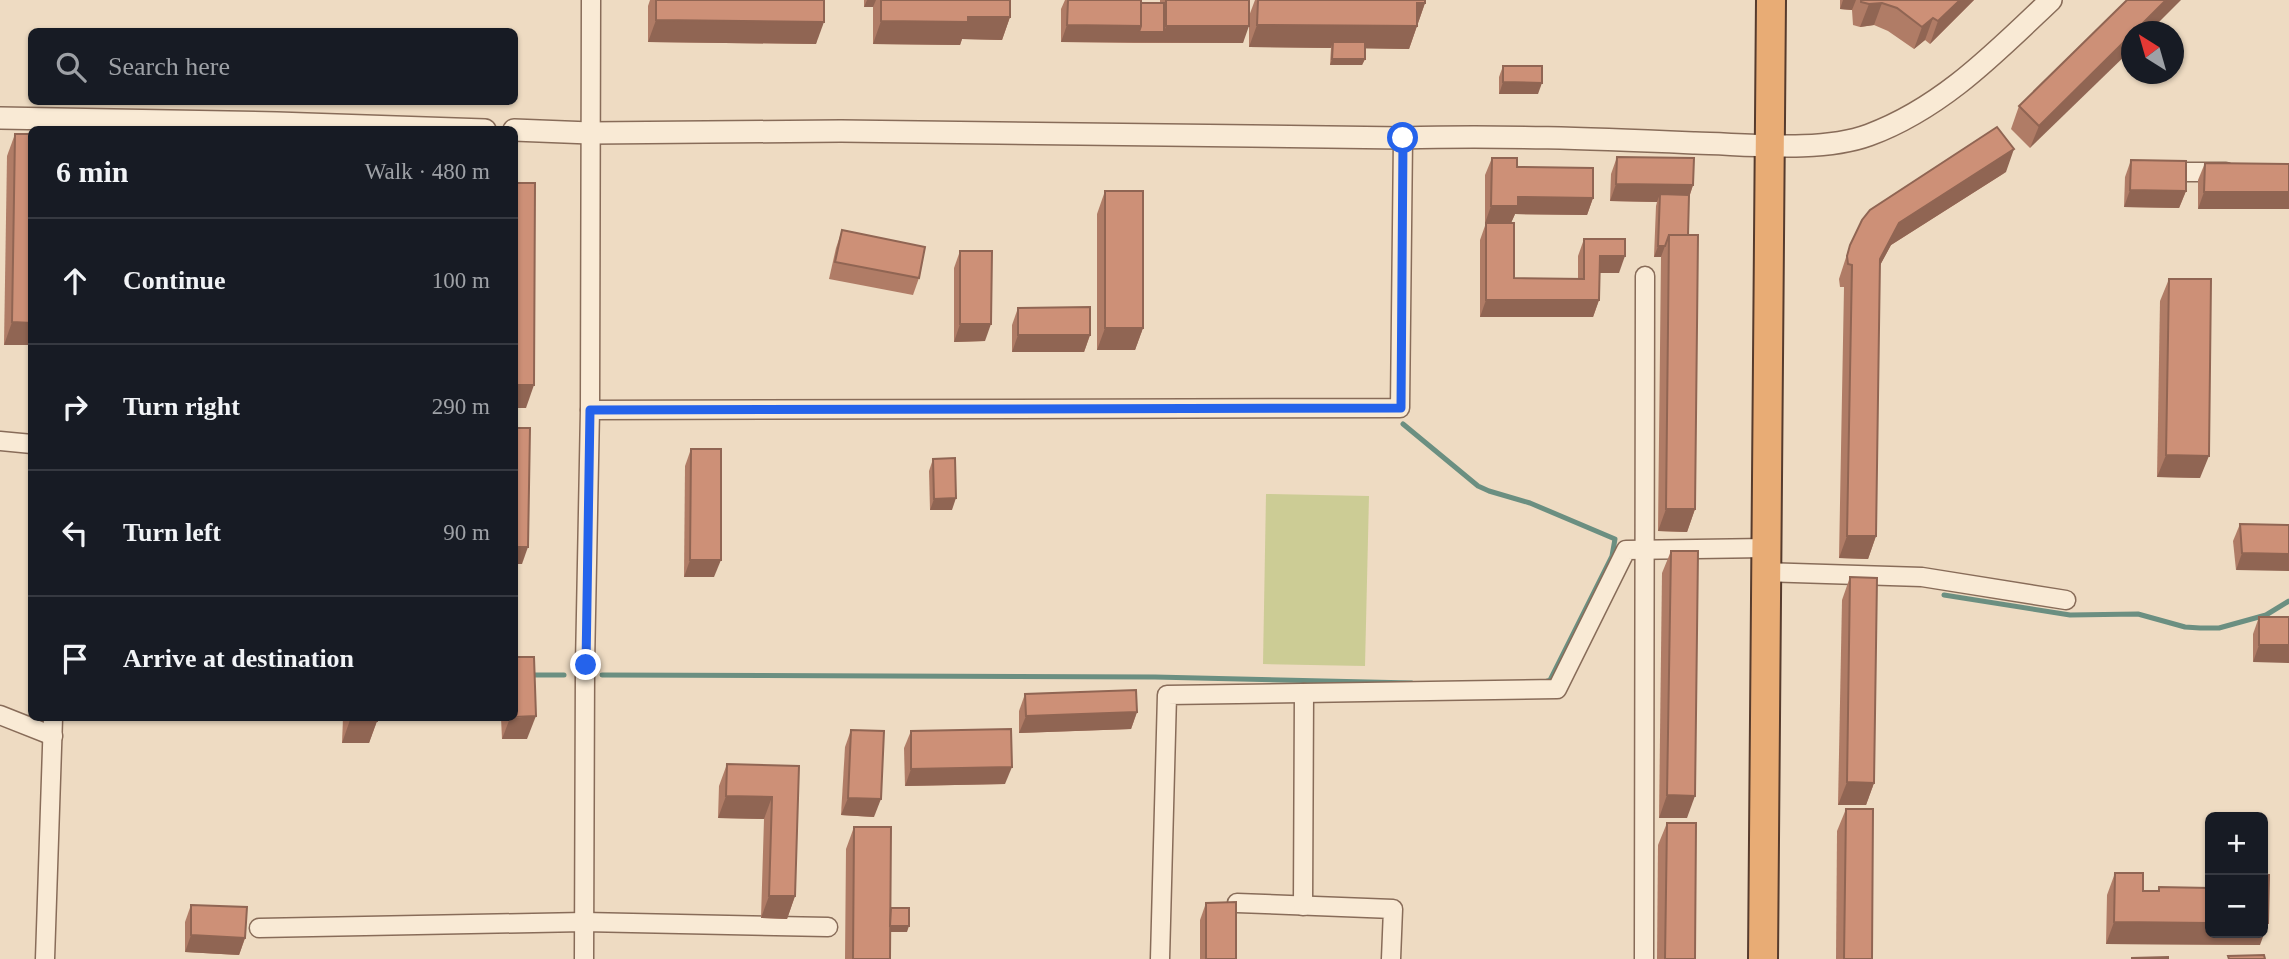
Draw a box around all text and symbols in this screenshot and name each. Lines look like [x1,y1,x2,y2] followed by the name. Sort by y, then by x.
[2121,21,2184,84] north arrow
[28,28,518,105] search box
[52,48,90,86] icon: search
[108,52,230,81] text: Search here
[1387,122,1418,153] route start
[56,155,129,188] text: 6 min
[365,159,490,184] text: Walk · 480 m
[56,262,94,300] icon: ahead
[123,266,226,295] text: Continue
[432,268,490,293] text: 100 m
[56,388,94,426] icon: right
[123,392,240,421] text: Turn right
[432,394,490,419] text: 290 m
[56,514,94,552] icon: left
[123,518,221,547] text: Turn left
[443,520,490,545] text: 90 m
[56,640,94,678] icon: arrive
[123,644,354,673] text: Arrive at destination
[570,649,601,680] route end
[2205,812,2268,938] map controls
[2205,812,2268,875] button: +
[2205,875,2268,938] button: −

